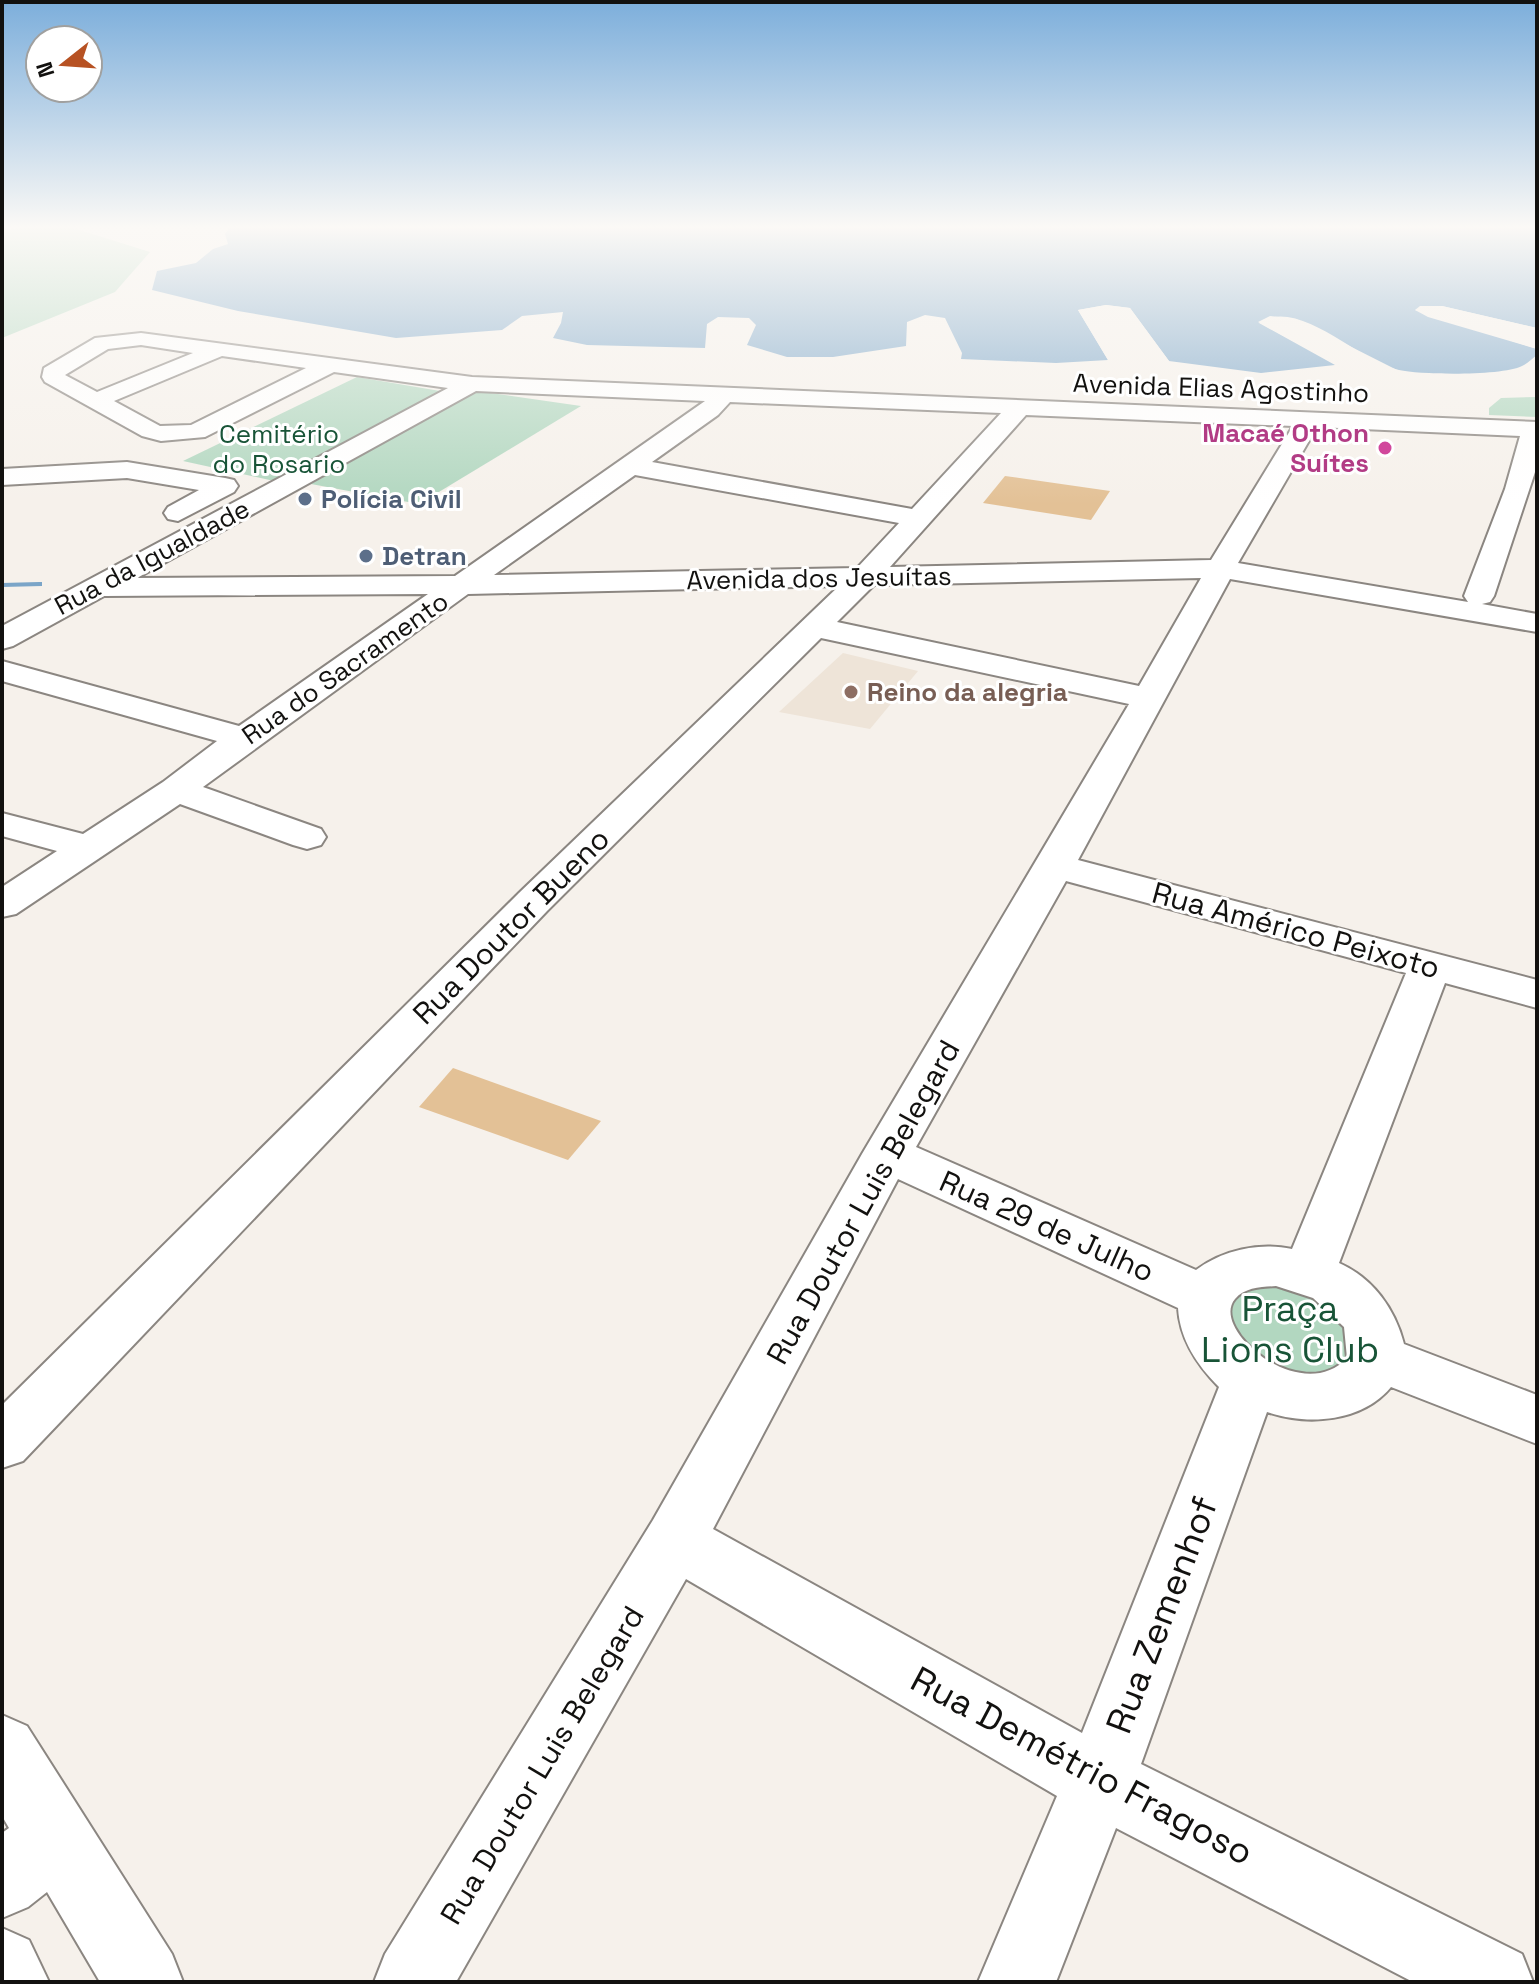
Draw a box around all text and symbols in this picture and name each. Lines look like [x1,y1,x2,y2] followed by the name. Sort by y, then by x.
[24,24,104,104] north arrow
[29,59,60,81] text: N
[1072,366,1370,410] street label: Avenida Elias Agostinho
[1202,416,1369,480] place label: Macaé Othon Suítes
[213,417,345,481] park label: Cemitério do Rosario
[1376,439,1394,457] marker: Macaé Othon Suítes
[321,482,462,516] place label: Polícia Civil
[296,490,314,508] marker: Polícia Civil
[49,491,255,623] street label: Rua da Igualdade
[382,539,467,573] place label: Detran
[357,547,375,565] marker: Detran
[686,559,952,597] street label: Avenida dos Jesuítas
[235,584,455,752] street label: Rua do Sacramento
[867,675,1068,709] place label: Reino da alegria
[842,683,860,701] marker: Reino da alegria
[404,819,618,1033] street label: Rua Doutor Bueno
[1148,873,1444,987] street label: Rua Américo Peixoto
[758,1033,968,1371] street label: Rua Doutor Luis Belegard
[934,1161,1160,1291] street label: Rua 29 de Julho
[1201,1286,1379,1373] park label: Praça Lions Club
[1096,1490,1228,1740] street label: Rua Zemenhof
[431,1599,653,1931] street label: Rua Doutor Luis Belegard
[903,1656,1261,1876] street label: Rua Demétrio Fragoso

